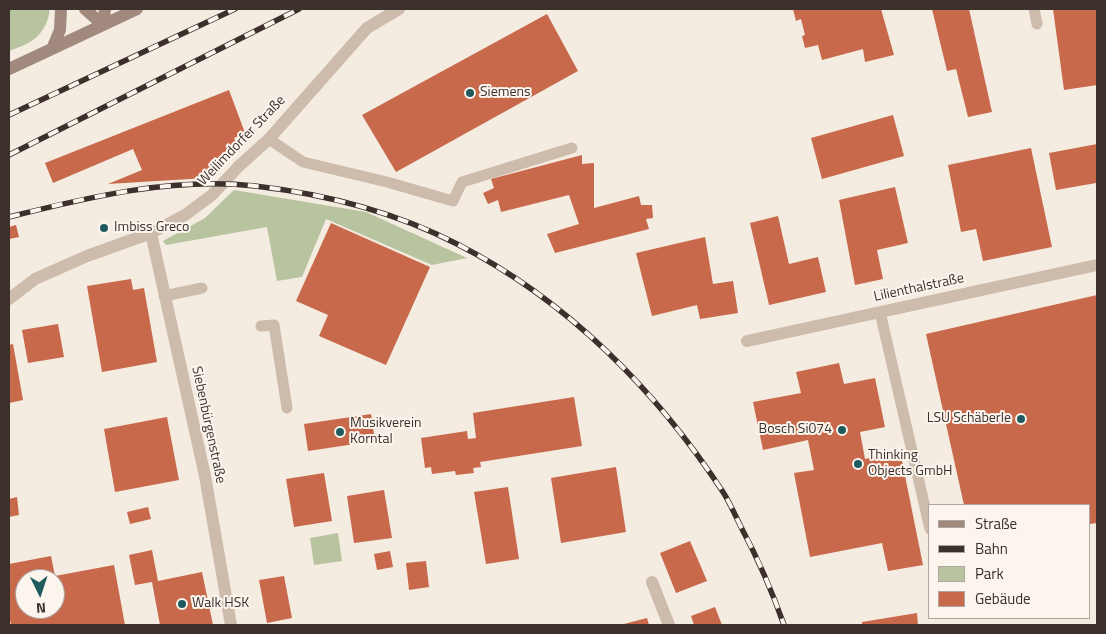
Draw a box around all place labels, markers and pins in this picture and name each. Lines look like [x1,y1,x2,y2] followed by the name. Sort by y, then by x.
[480,85,531,101] place label: Siemens
[464,87,476,99] marker: Siemens
[114,220,189,236] place label: Imbiss Greco
[98,222,110,234] marker: Imbiss Greco
[927,411,1011,427] place label: LSU Schäberle
[1015,413,1027,425] marker: LSU Schäberle
[350,416,422,448] place label: Musikverein Korntal
[759,422,832,438] place label: Bosch Si074
[836,424,848,436] marker: Bosch Si074
[334,426,346,438] marker: Musikverein Korntal
[868,448,952,481] place label: Thinking Objects GmbH
[852,458,864,470] marker: Thinking Objects GmbH
[192,596,249,612] place label: Walk HSK
[176,598,188,610] marker: Walk HSK

